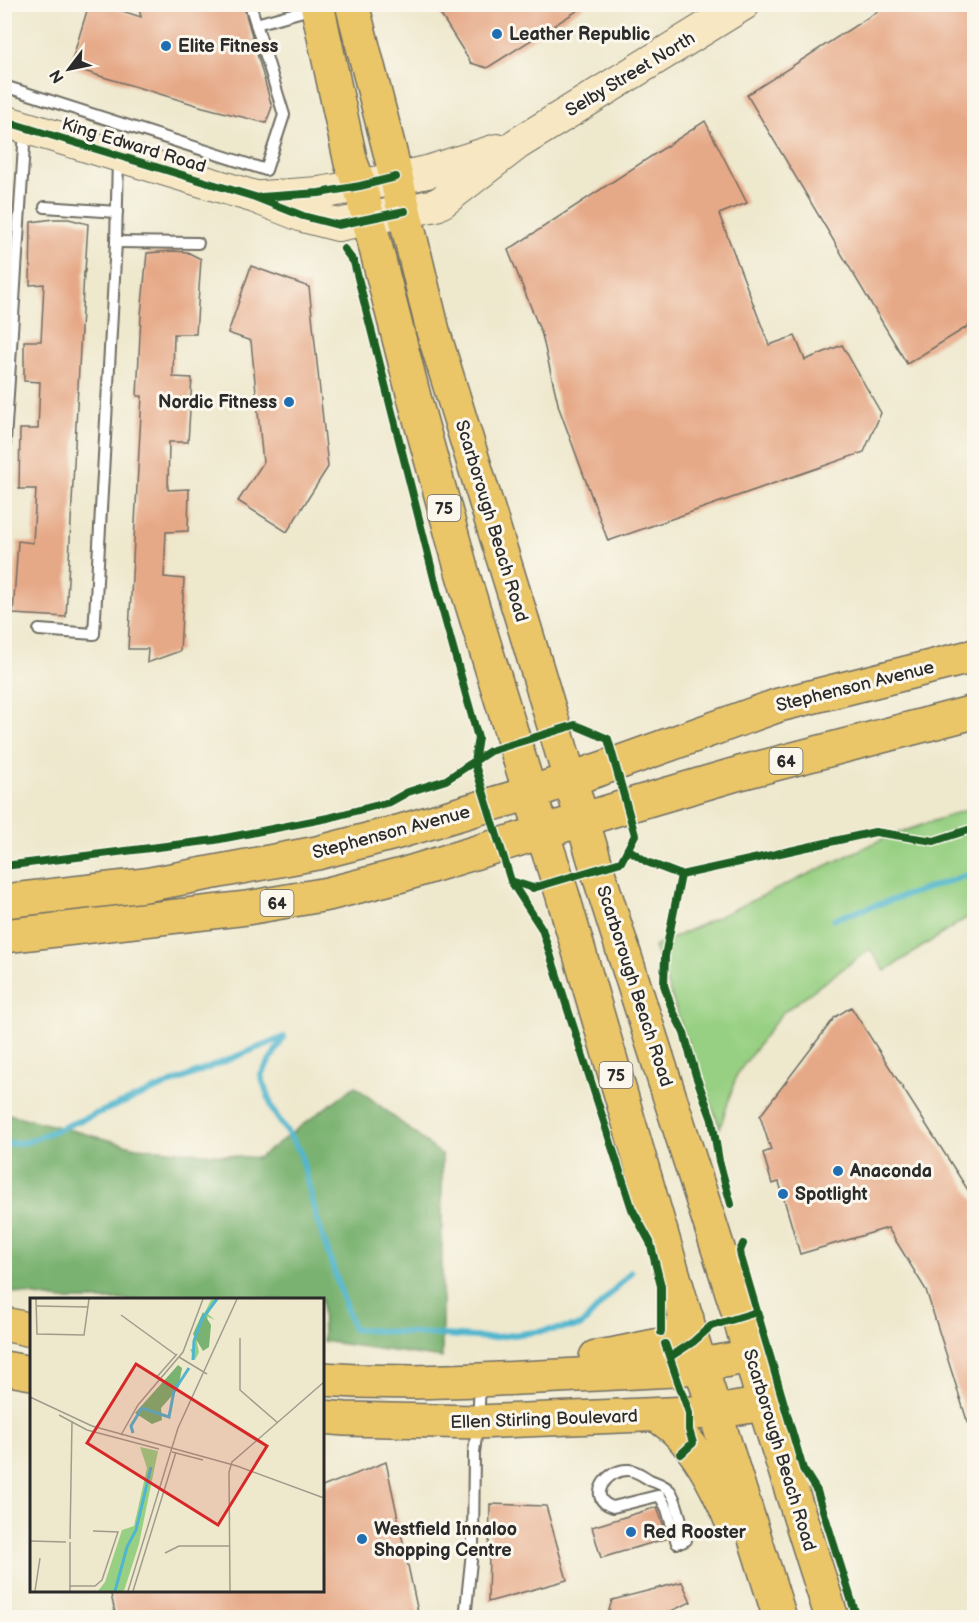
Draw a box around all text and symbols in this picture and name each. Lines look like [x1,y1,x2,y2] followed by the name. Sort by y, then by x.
[509,24,651,45] place label: Leather Republic
[490,27,504,41] marker: Leather Republic
[562,28,699,121] street label: Selby Street North
[178,36,279,57] place label: Elite Fitness
[39,39,99,99] north arrow
[159,39,173,53] marker: Elite Fitness
[46,66,69,86] text: N
[59,114,208,177] street label: King Edward Road
[158,392,277,413] place label: Nordic Fitness
[282,395,296,409] marker: Nordic Fitness
[451,418,532,625] street label: Scarborough Beach Road
[428,495,460,521] road number: 75
[774,657,937,716] street label: Stephenson Avenue
[770,748,802,774] road number: 64
[310,801,473,864] street label: Stephenson Avenue
[592,883,677,1089] street label: Scarborough Beach Road
[260,890,294,916] road number: 64
[600,1062,632,1088] road number: 75
[849,1161,932,1182] place label: Anaconda
[831,1164,845,1178] marker: Anaconda
[795,1184,868,1205] place label: Spotlight
[776,1187,790,1201] marker: Spotlight
[30,1298,324,1592] inset map
[739,1347,820,1554] street label: Scarborough Beach Road
[450,1406,638,1433] street label: Ellen Stirling Boulevard
[374,1519,517,1561] place label: Westfield Innaloo Shopping Centre
[643,1522,747,1543] place label: Red Rooster
[624,1525,638,1539] marker: Red Rooster
[355,1532,369,1546] marker: Westfield Innaloo Shopping Centre

